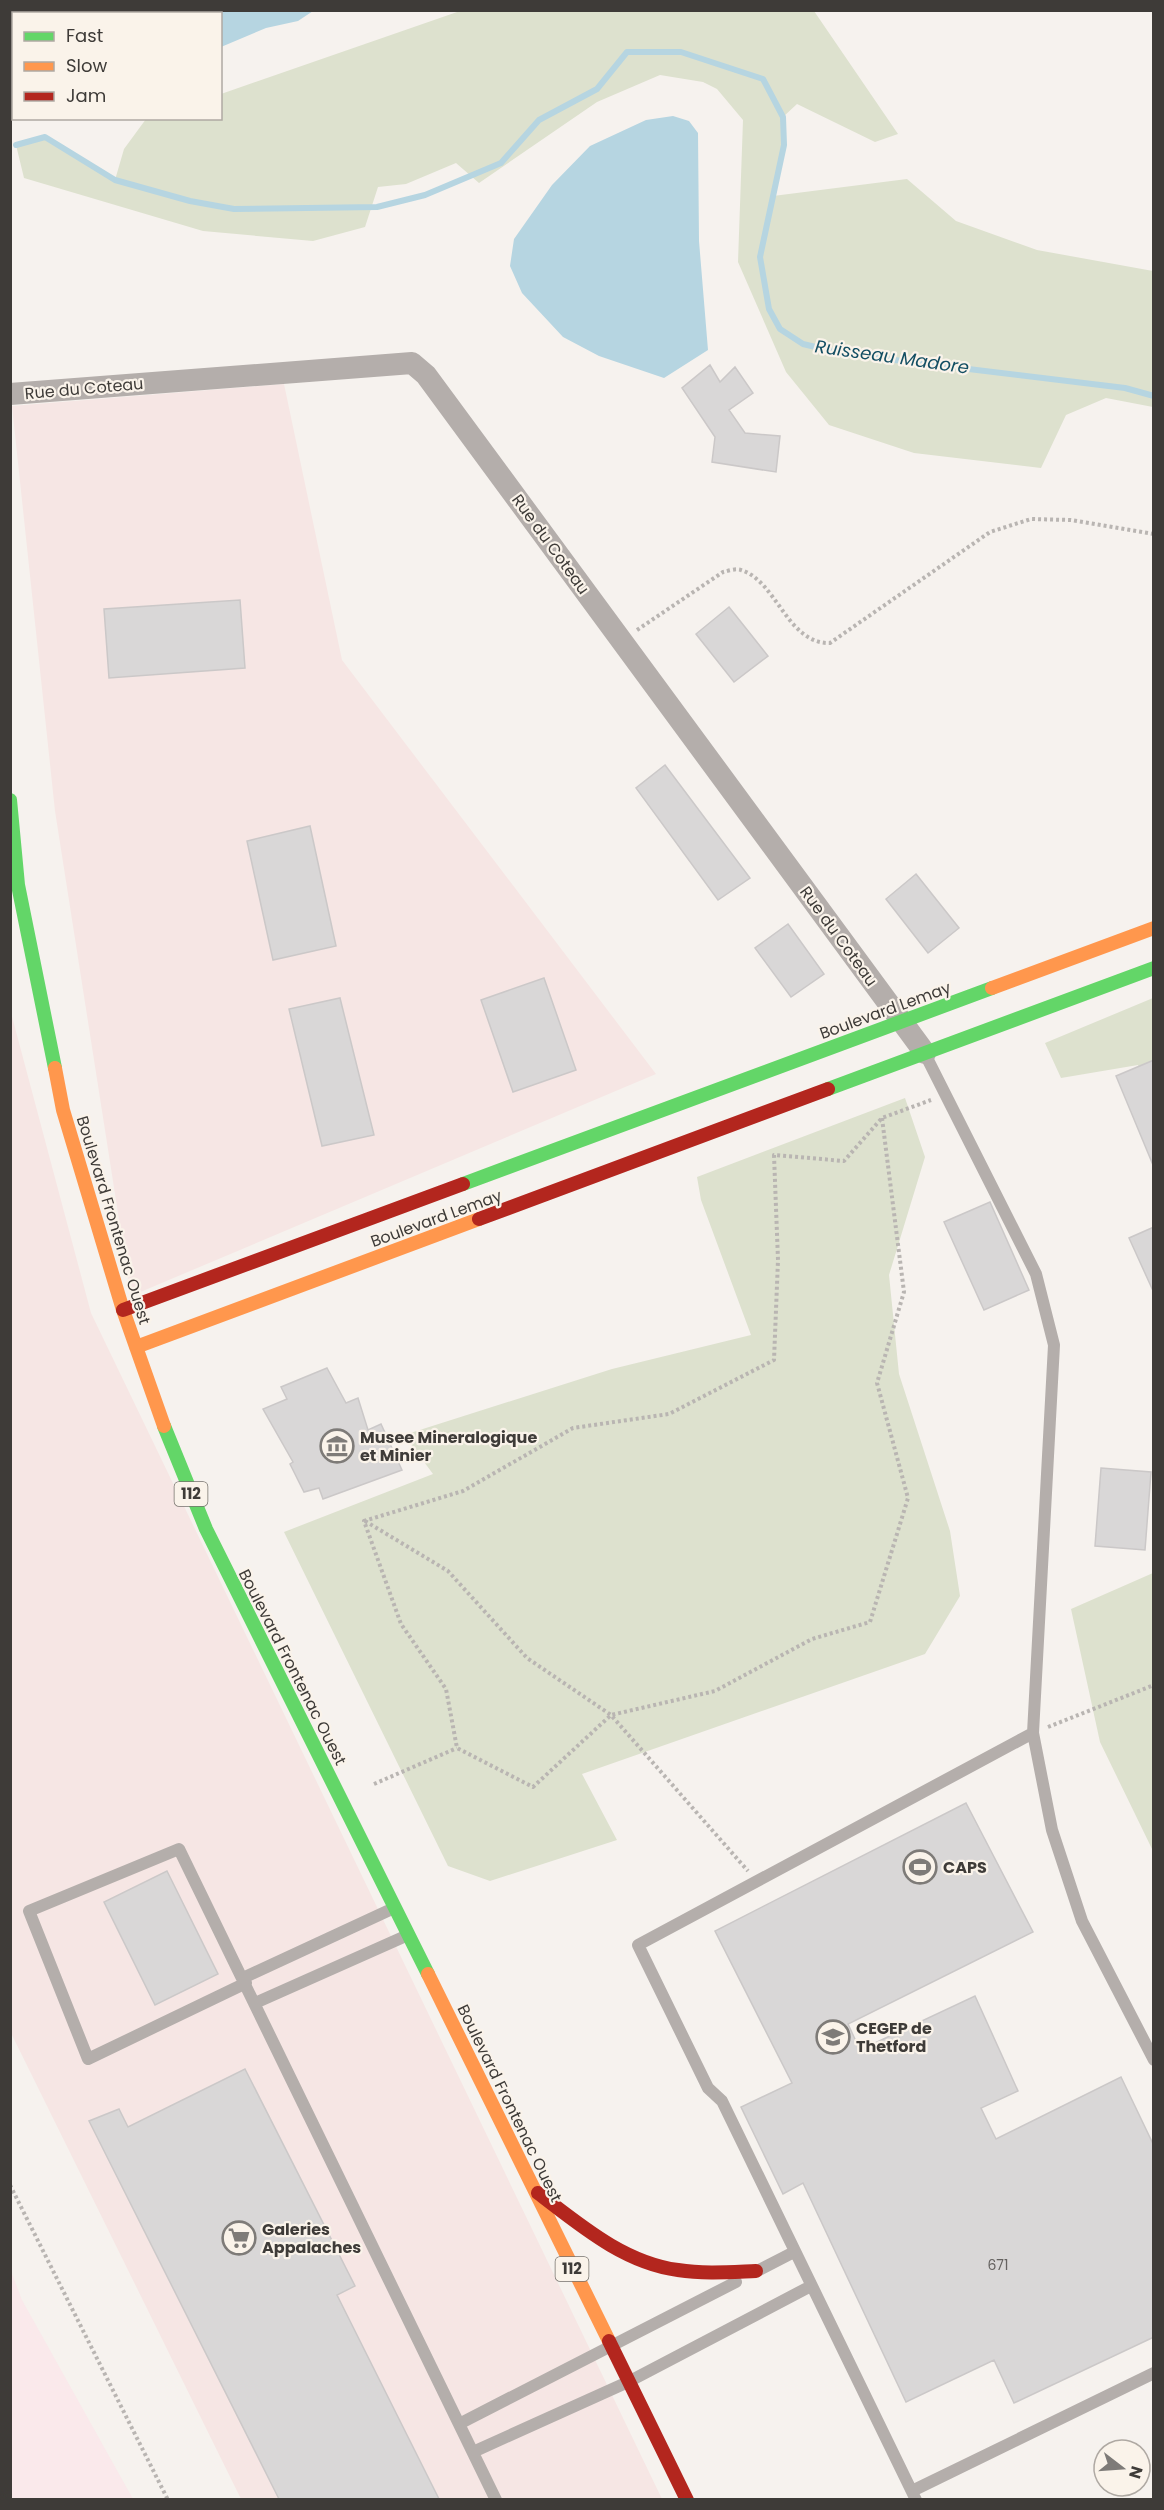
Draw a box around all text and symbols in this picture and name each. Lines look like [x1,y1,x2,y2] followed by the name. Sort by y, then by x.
[12,12,222,120] legend
[66,23,103,48] text: Fast
[66,53,108,78] text: Slow
[66,83,106,108] text: Jam
[814,333,971,380] water label: Ruisseau Madore
[24,372,144,405] street label: Rue du Coteau
[506,489,595,599] street label: Rue du Coteau
[794,881,883,991] street label: Rue du Coteau
[816,976,954,1045] street label: Boulevard Lemay
[71,1113,156,1328] street label: Boulevard Frontenac Ouest
[367,1184,505,1253] street label: Boulevard Lemay
[360,1426,537,1467] place label: Musee Mineralogique et Minier
[319,1428,355,1464] museum icon: Musee Mineralogique et Minier
[174,1482,207,1506] road number: 112
[233,1565,352,1769] street label: Boulevard Frontenac Ouest
[902,1849,938,1885] sports icon: CAPS
[943,1856,987,1879] place label: CAPS
[452,2001,568,2206] street label: Boulevard Frontenac Ouest
[856,2017,932,2058] place label: CEGEP de Thetford
[815,2019,851,2055] school or university icon: CEGEP de Thetford
[262,2218,361,2259] place label: Galeries Appalaches
[221,2220,257,2256] supermarket icon: Galeries Appalaches
[987,2255,1009,2275] house number: 671
[556,2257,588,2281] road number: 112
[1092,2438,1152,2498] north arrow
[1123,2463,1149,2481] text: N

